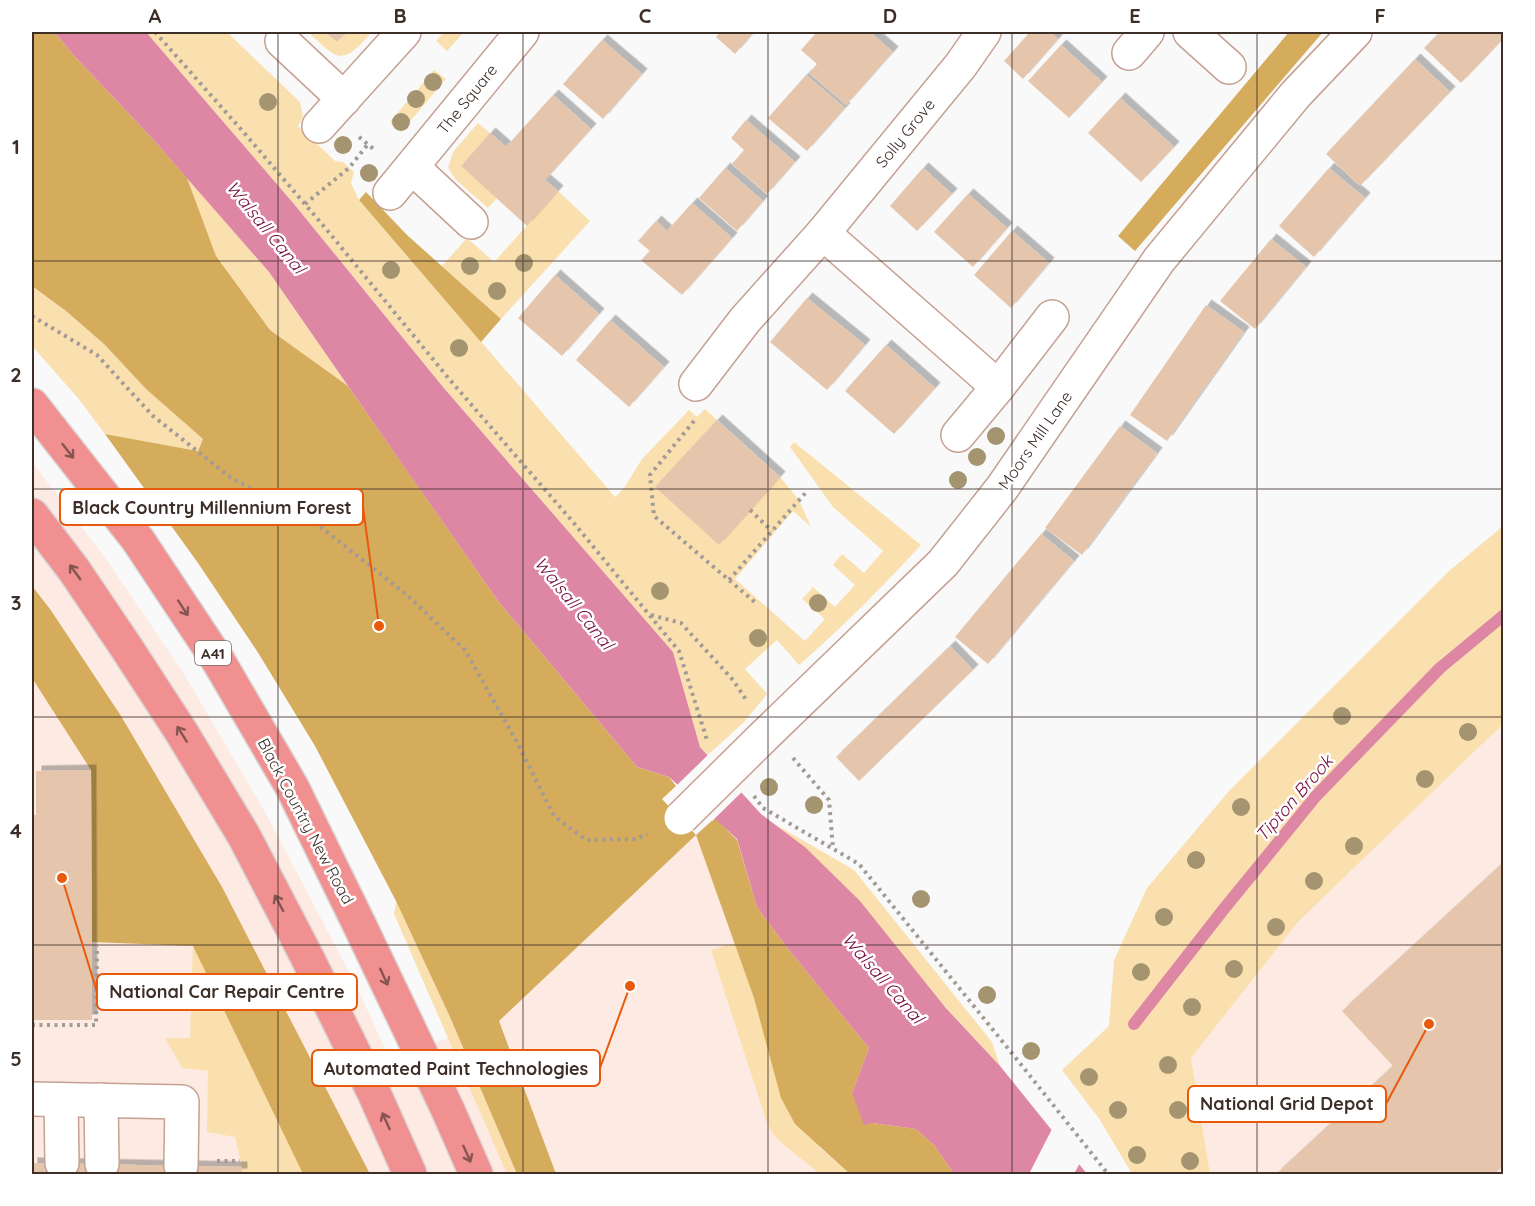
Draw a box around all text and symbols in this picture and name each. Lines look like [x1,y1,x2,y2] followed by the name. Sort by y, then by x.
[149,3,162,28] text: A
[393,3,407,28] text: B
[639,3,652,28] text: C
[883,3,897,28] text: D
[1129,3,1141,28] text: E
[1374,3,1386,28] text: F
[433,60,501,138] street label: The Square
[871,94,939,172] street label: Solly Grove
[12,134,20,159] text: 1
[221,176,312,280] water label: Walsall Canal
[10,362,22,387] text: 2
[994,387,1076,493] street label: Moors Mill Lane
[62,443,75,459] one-way arrow
[60,489,363,525] callout: Black Country Millennium Forest
[72,496,352,519] text: Black Country Millennium Forest
[529,552,620,656] water label: Walsall Canal
[69,564,81,580] one-way arrow
[11,590,21,615] text: 3
[177,599,189,616] one-way arrow
[195,641,231,665] road number: A41
[176,726,188,743] one-way arrow
[254,735,358,907] street label: Black Country New Road
[1250,749,1339,846] water label: Tipton Brook
[10,818,22,843] text: 4
[273,895,284,913] one-way arrow
[837,928,930,1030] water label: Walsall Canal
[379,967,391,985] one-way arrow
[97,974,357,1010] callout: National Car Repair Centre
[109,980,345,1003] text: National Car Repair Centre
[10,1046,22,1071] text: 5
[312,1050,600,1086] callout: Automated Paint Technologies
[324,1057,589,1080] text: Automated Paint Technologies
[1188,1086,1386,1122] callout: National Grid Depot
[1200,1092,1374,1115] text: National Grid Depot
[380,1112,391,1130] one-way arrow
[461,1144,473,1162] one-way arrow

